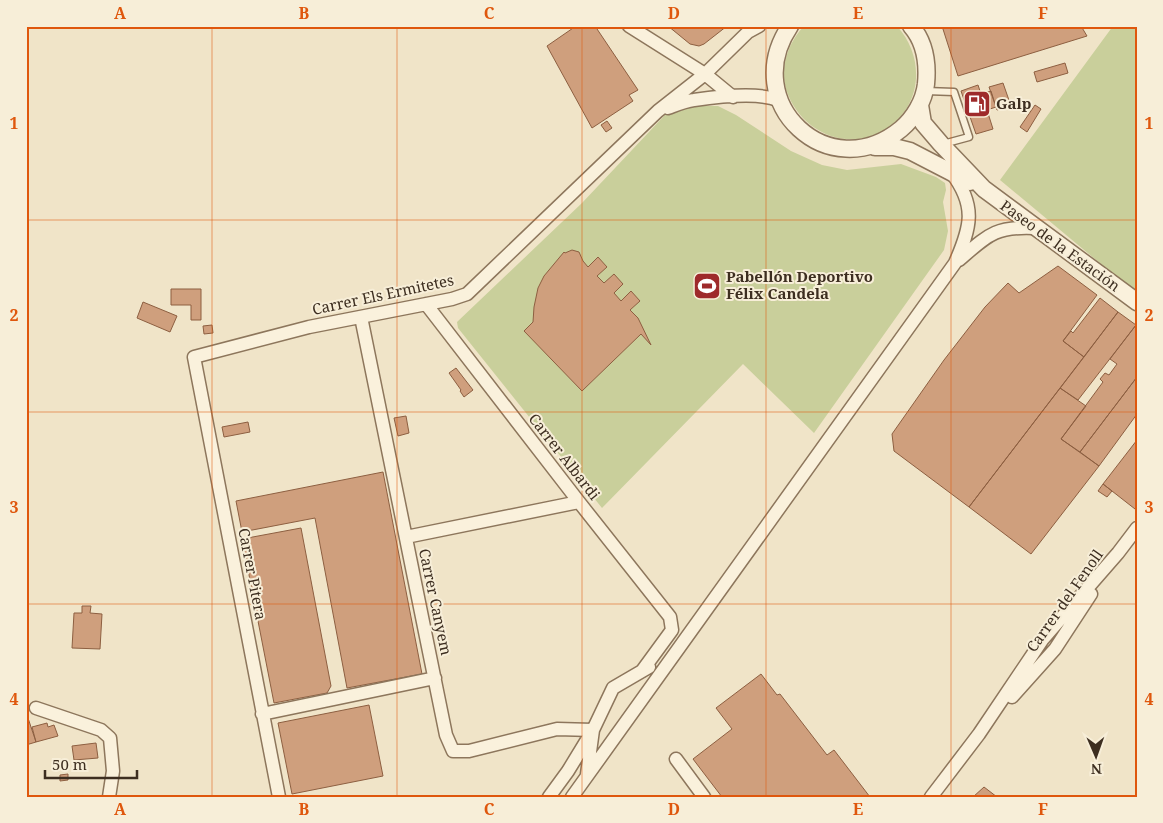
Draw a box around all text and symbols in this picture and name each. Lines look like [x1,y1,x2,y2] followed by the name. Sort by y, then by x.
[114,2,127,24] text: A
[299,2,310,24] text: B
[484,2,495,24] text: C
[668,2,680,24] text: D
[853,2,863,24] text: E
[1038,2,1048,24] text: F
[962,89,992,119] fuel station icon: Galp
[996,93,1032,113] place label: Galp
[9,112,19,134] text: 1
[1144,112,1154,134] text: 1
[997,195,1125,296] street label: Paseo de la Estación
[726,266,873,303] place label: Pabellón Deportivo Félix Candela
[310,269,456,319] street label: Carrer Els Ermitetes
[692,271,722,301] sports icon: Pabellón Deportivo Félix Candela
[9,304,19,326] text: 2
[1144,304,1154,326] text: 2
[525,409,605,504] street label: Carrer Albardi
[9,496,19,518] text: 3
[1144,496,1154,518] text: 3
[234,526,272,621] street label: Carrer Pitera
[1021,545,1107,656] street label: Carrer del Fenoll
[415,547,457,657] street label: Carrer Canyem
[9,688,19,710] text: 4
[1144,688,1154,710] text: 4
[1070,730,1120,780] north arrow
[45,748,138,780] scale bar
[52,754,87,774] text: 50 m
[1091,760,1102,779] text: N
[114,798,127,820] text: A
[299,798,310,820] text: B
[484,798,495,820] text: C
[668,798,680,820] text: D
[853,798,863,820] text: E
[1038,798,1048,820] text: F

